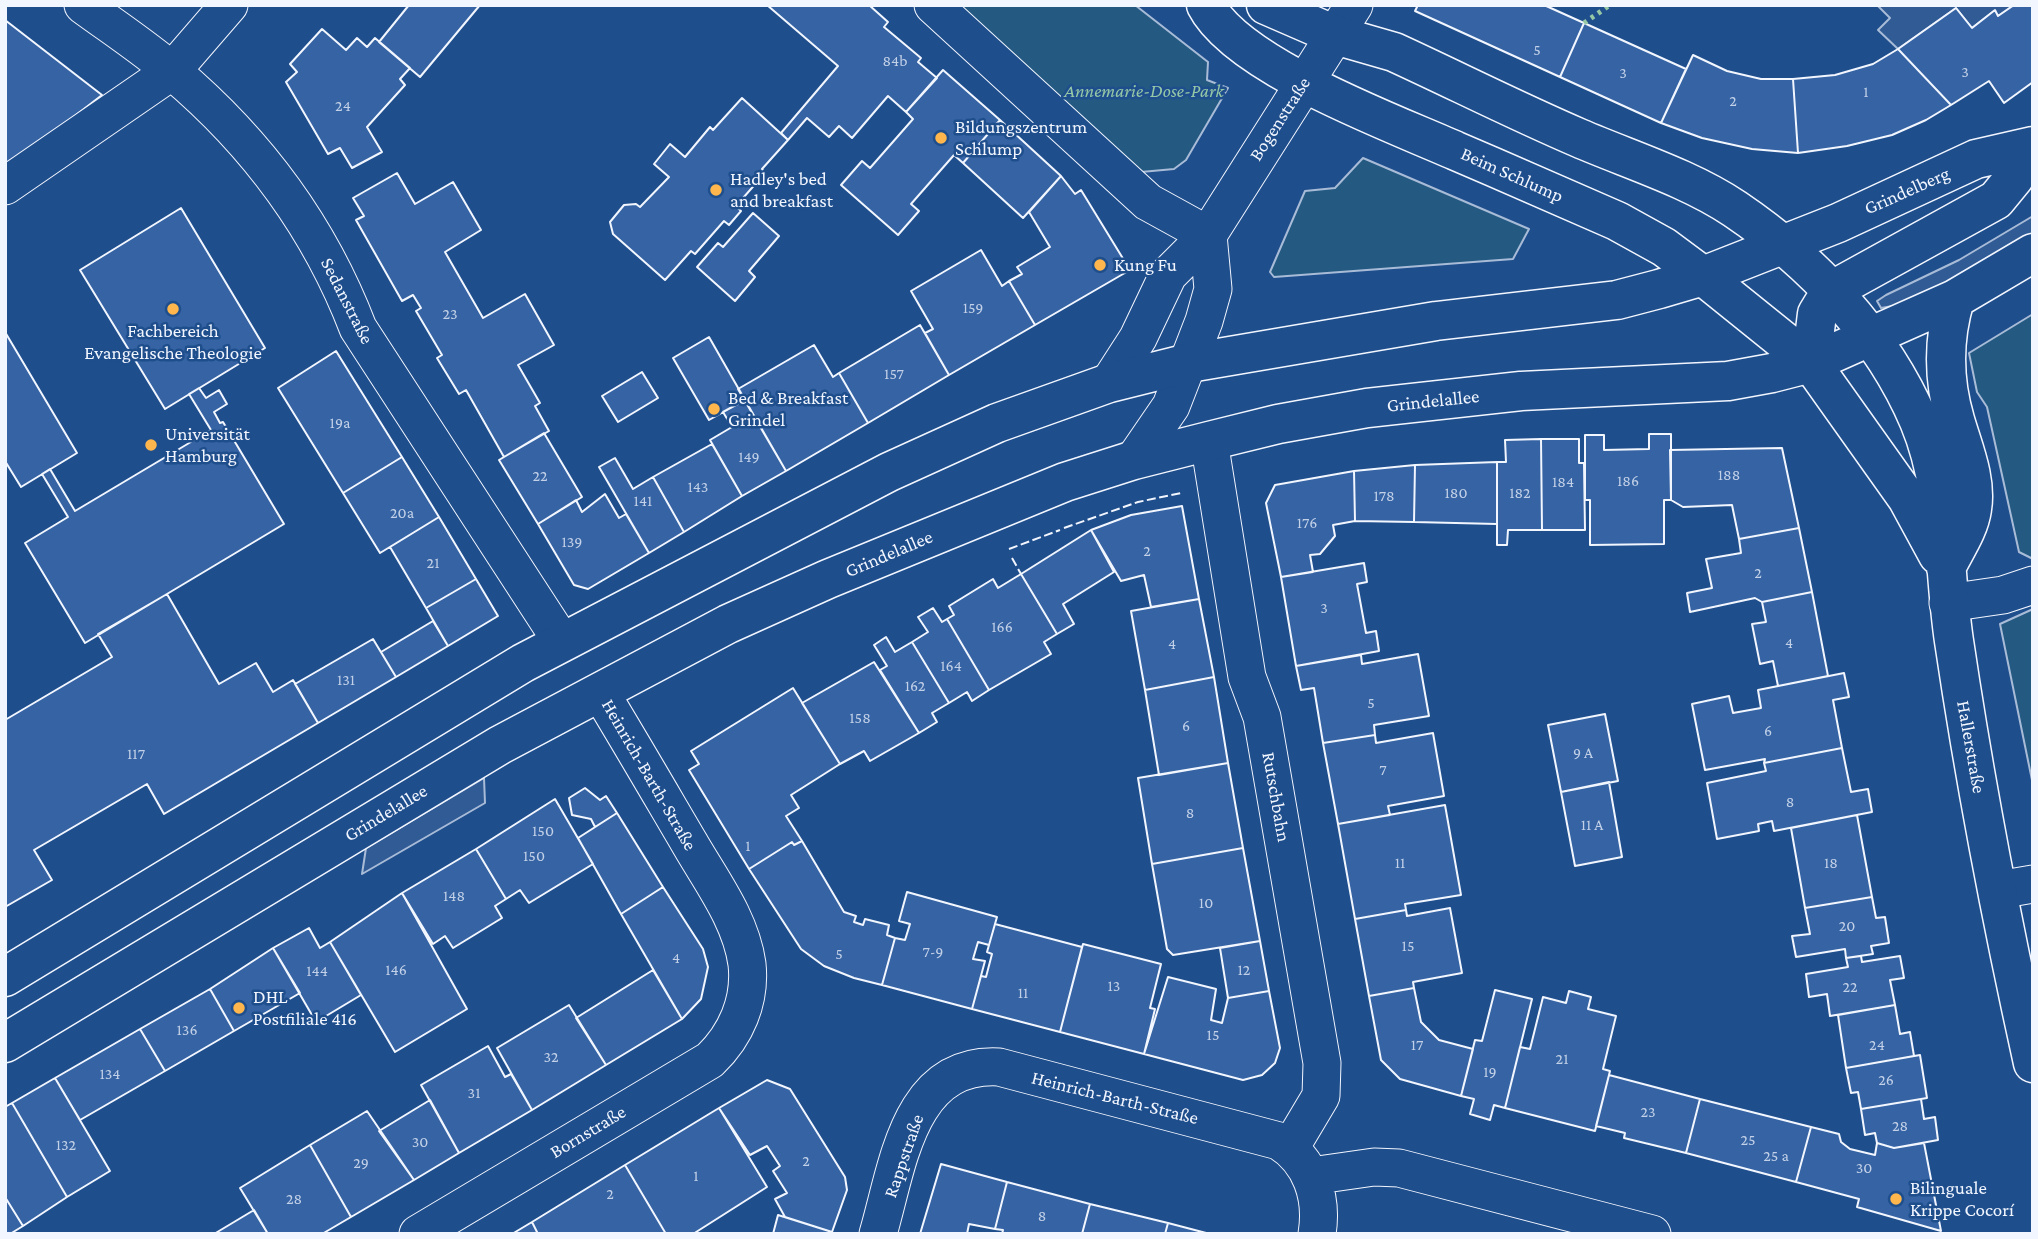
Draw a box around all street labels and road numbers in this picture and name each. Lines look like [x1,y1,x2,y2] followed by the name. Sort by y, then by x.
[1244,73,1316,165] street label: Bogenstraße
[1457,142,1567,208] street label: Beim Schlump
[1861,162,1953,220] street label: Grindelberg
[315,254,379,348] street label: Sedanstraße
[1386,385,1480,417] street label: Grindelallee
[842,525,936,583] street label: Grindelallee
[596,695,702,855] street label: Heinrich-Barth-Straße
[1952,699,1990,795] street label: Hallerstraße
[1257,750,1295,844] street label: Rutschbahn
[340,779,432,847] street label: Grindelallee
[1029,1066,1201,1130] street label: Heinrich-Barth-Straße
[546,1100,630,1164] street label: Bornstraße
[879,1111,929,1201] street label: Rappstraße

